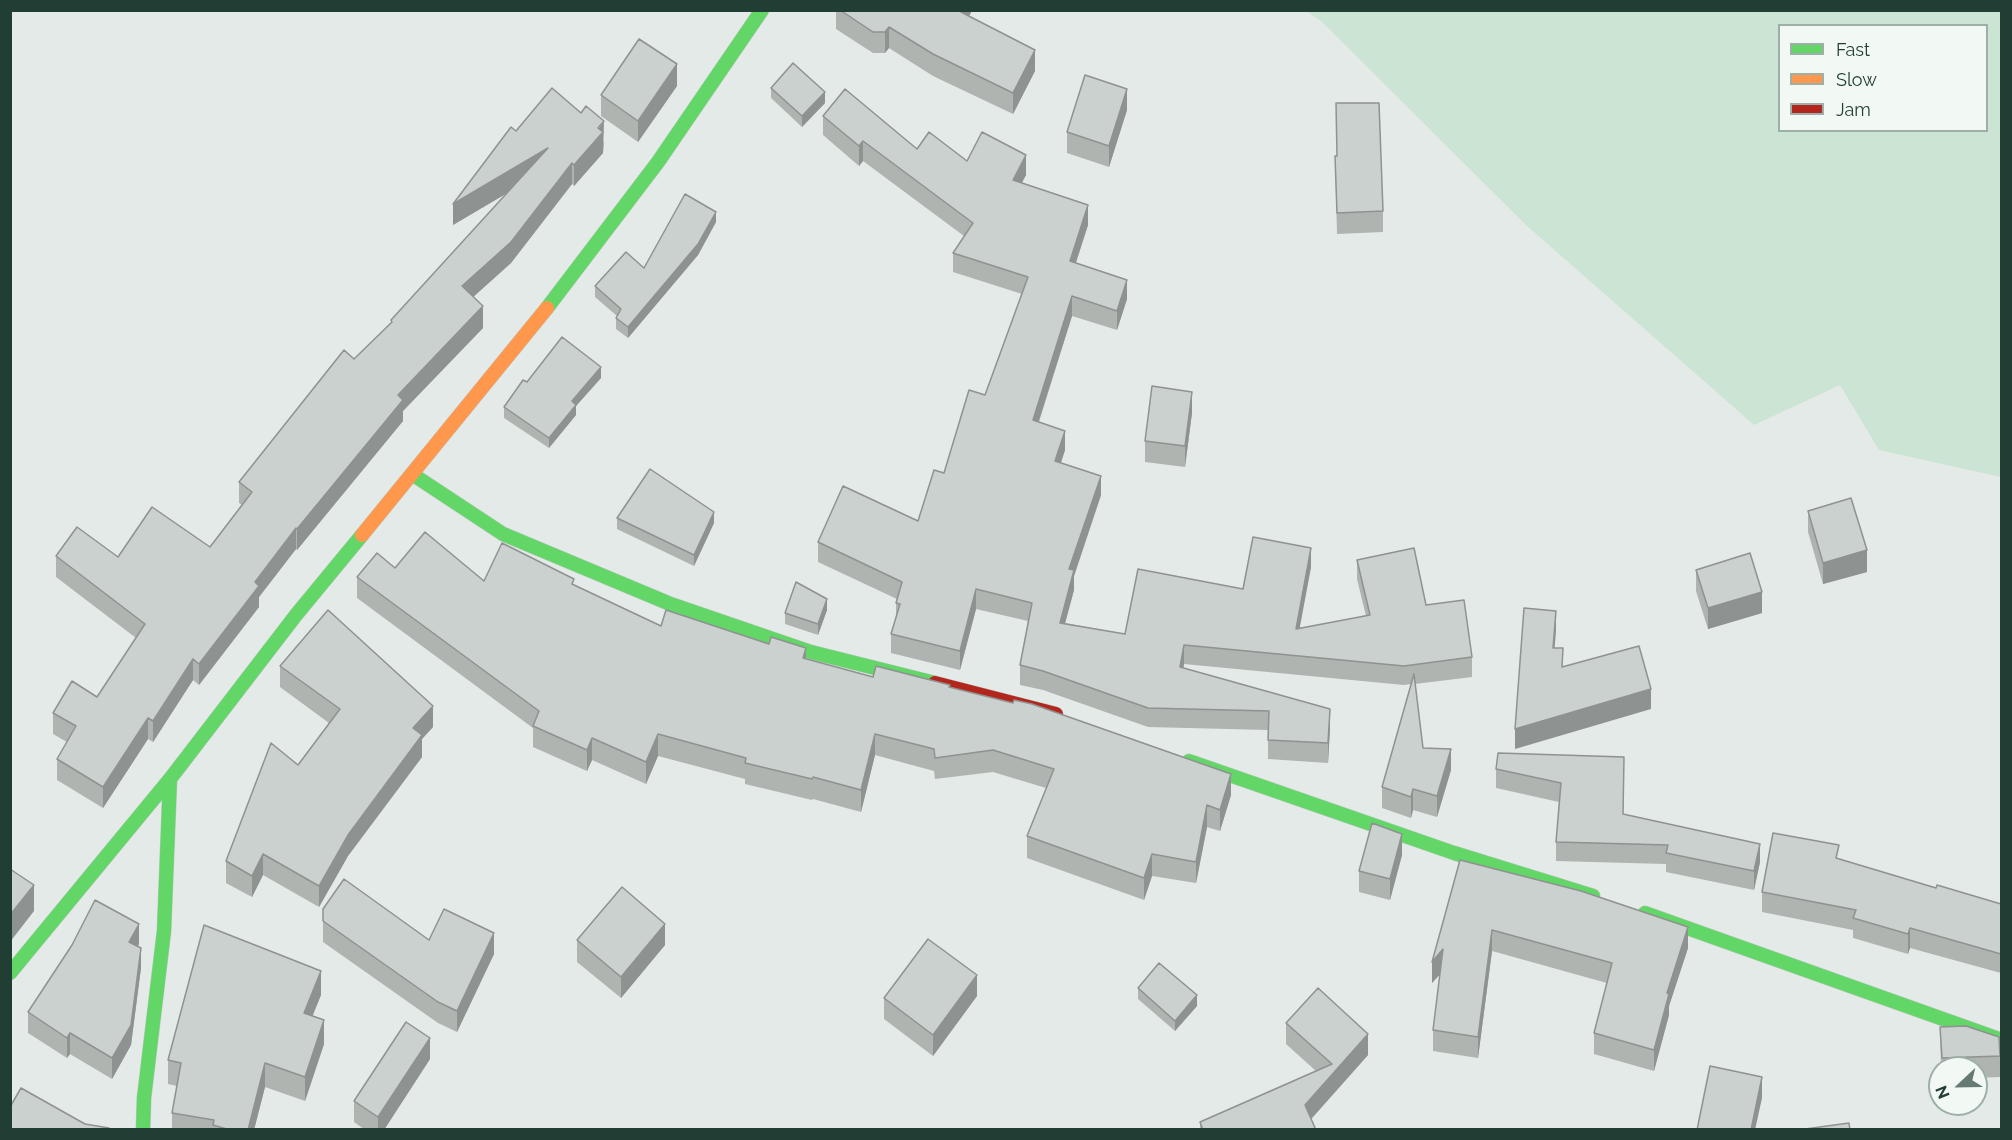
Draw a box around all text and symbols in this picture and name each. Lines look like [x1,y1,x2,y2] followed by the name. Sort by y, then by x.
[1778,24,1988,132] legend
[1836,39,1870,60] text: Fast
[1836,69,1877,90] text: Slow
[1836,99,1871,120] text: Jam
[1928,1056,1988,1116] north arrow
[1932,1083,1954,1101] text: N

